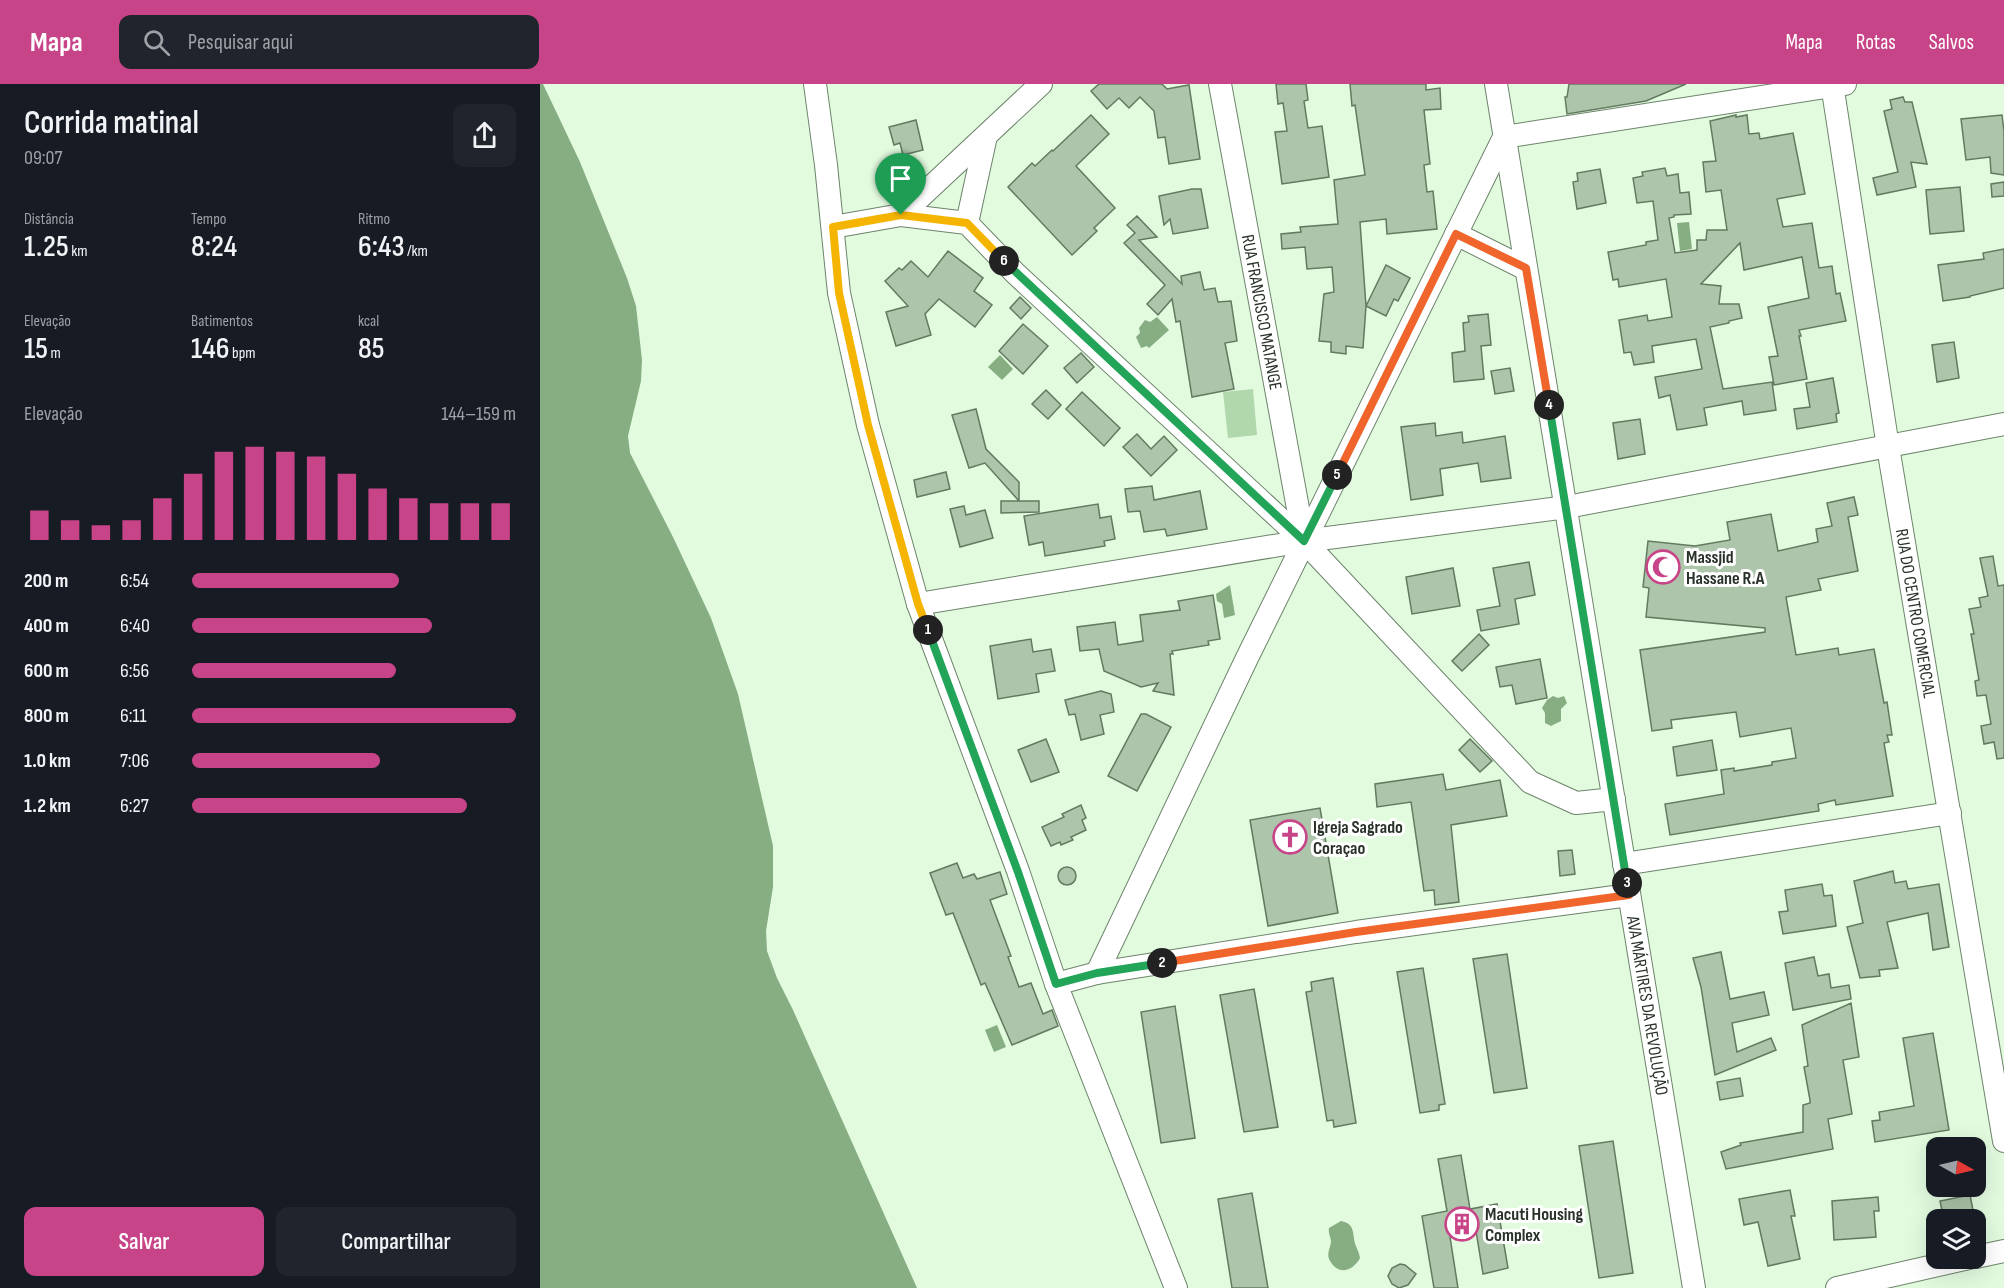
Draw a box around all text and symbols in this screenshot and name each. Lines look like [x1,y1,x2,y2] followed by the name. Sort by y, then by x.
[119,15,539,69] search box
[30,26,83,59] text: Mapa
[140,26,173,59] icon: search
[188,29,293,56] text: Pesquisar aqui
[1785,30,1823,55] text: Mapa
[1856,30,1896,55] text: Rotas
[1929,30,1974,55] text: Salvos
[24,103,199,143] text: Corrida matinal
[453,104,516,167] button: share
[24,146,62,170] text: 09:07
[875,153,926,215] pin
[884,162,917,195] icon: arrive
[24,210,74,229] text: Distância
[191,210,226,229] text: Tempo
[358,210,390,229] text: Ritmo
[24,229,69,265] text: 1.25
[191,229,237,265] text: 8:24
[358,229,405,265] text: 6:43
[1237,233,1286,392] street label: RUA FRANCISCO MATANGE
[69,242,88,261] text: km
[405,242,428,261] text: /km
[989,246,1019,276] pin: 6
[1000,251,1008,270] text: 6
[24,312,71,331] text: Elevação
[191,312,253,331] text: Batimentos
[358,312,379,331] text: kcal
[24,331,48,367] text: 15
[191,331,229,367] text: 146
[358,331,384,367] text: 85
[48,344,61,363] text: m
[229,344,256,363] text: bpm
[1534,390,1564,420] pin: 4
[1545,395,1553,414] text: 4
[24,402,83,426] text: Elevação
[441,402,516,426] text: 144–159 m
[1322,460,1352,490] pin: 5
[1333,465,1341,484] text: 5
[1891,527,1940,700] street label: RUA DO CENTRO COMERCIAL
[1686,547,1765,589] place label: Massjid Hassane R.A
[1645,549,1681,585] mosque icon: Massjid Hassane R.A
[24,569,68,593] text: 200 m
[120,569,149,593] text: 6:54
[24,614,69,638] text: 400 m
[120,614,150,638] text: 6:40
[913,615,943,645] pin: 1
[925,620,931,639] text: 1
[24,659,69,683] text: 600 m
[120,659,149,683] text: 6:56
[24,704,69,728] text: 800 m
[120,704,147,728] text: 6:11
[24,749,71,773] text: 1.0 km
[120,749,149,773] text: 7:06
[24,794,71,818] text: 1.2 km
[120,794,149,818] text: 6:27
[1313,817,1403,859] place label: Igreja Sagrado Coraçao
[1272,819,1308,855] church icon: Igreja Sagrado Coraçao
[1612,868,1642,898] pin: 3
[1623,873,1631,892] text: 3
[1622,913,1672,1097] street label: AVA MÁRTIRES DA REVOLUÇÃO
[1147,948,1177,978] pin: 2
[1158,953,1166,972] text: 2
[1926,1137,1986,1197] north arrow
[1926,1137,1986,1269] map controls
[1485,1204,1583,1246] place label: Macuti Housing Complex
[1444,1206,1480,1242] building icon: Macuti Housing Complex
[24,1207,264,1276] button: Salvar
[276,1207,516,1276] button: Compartilhar
[1926,1209,1986,1269] button: layers

